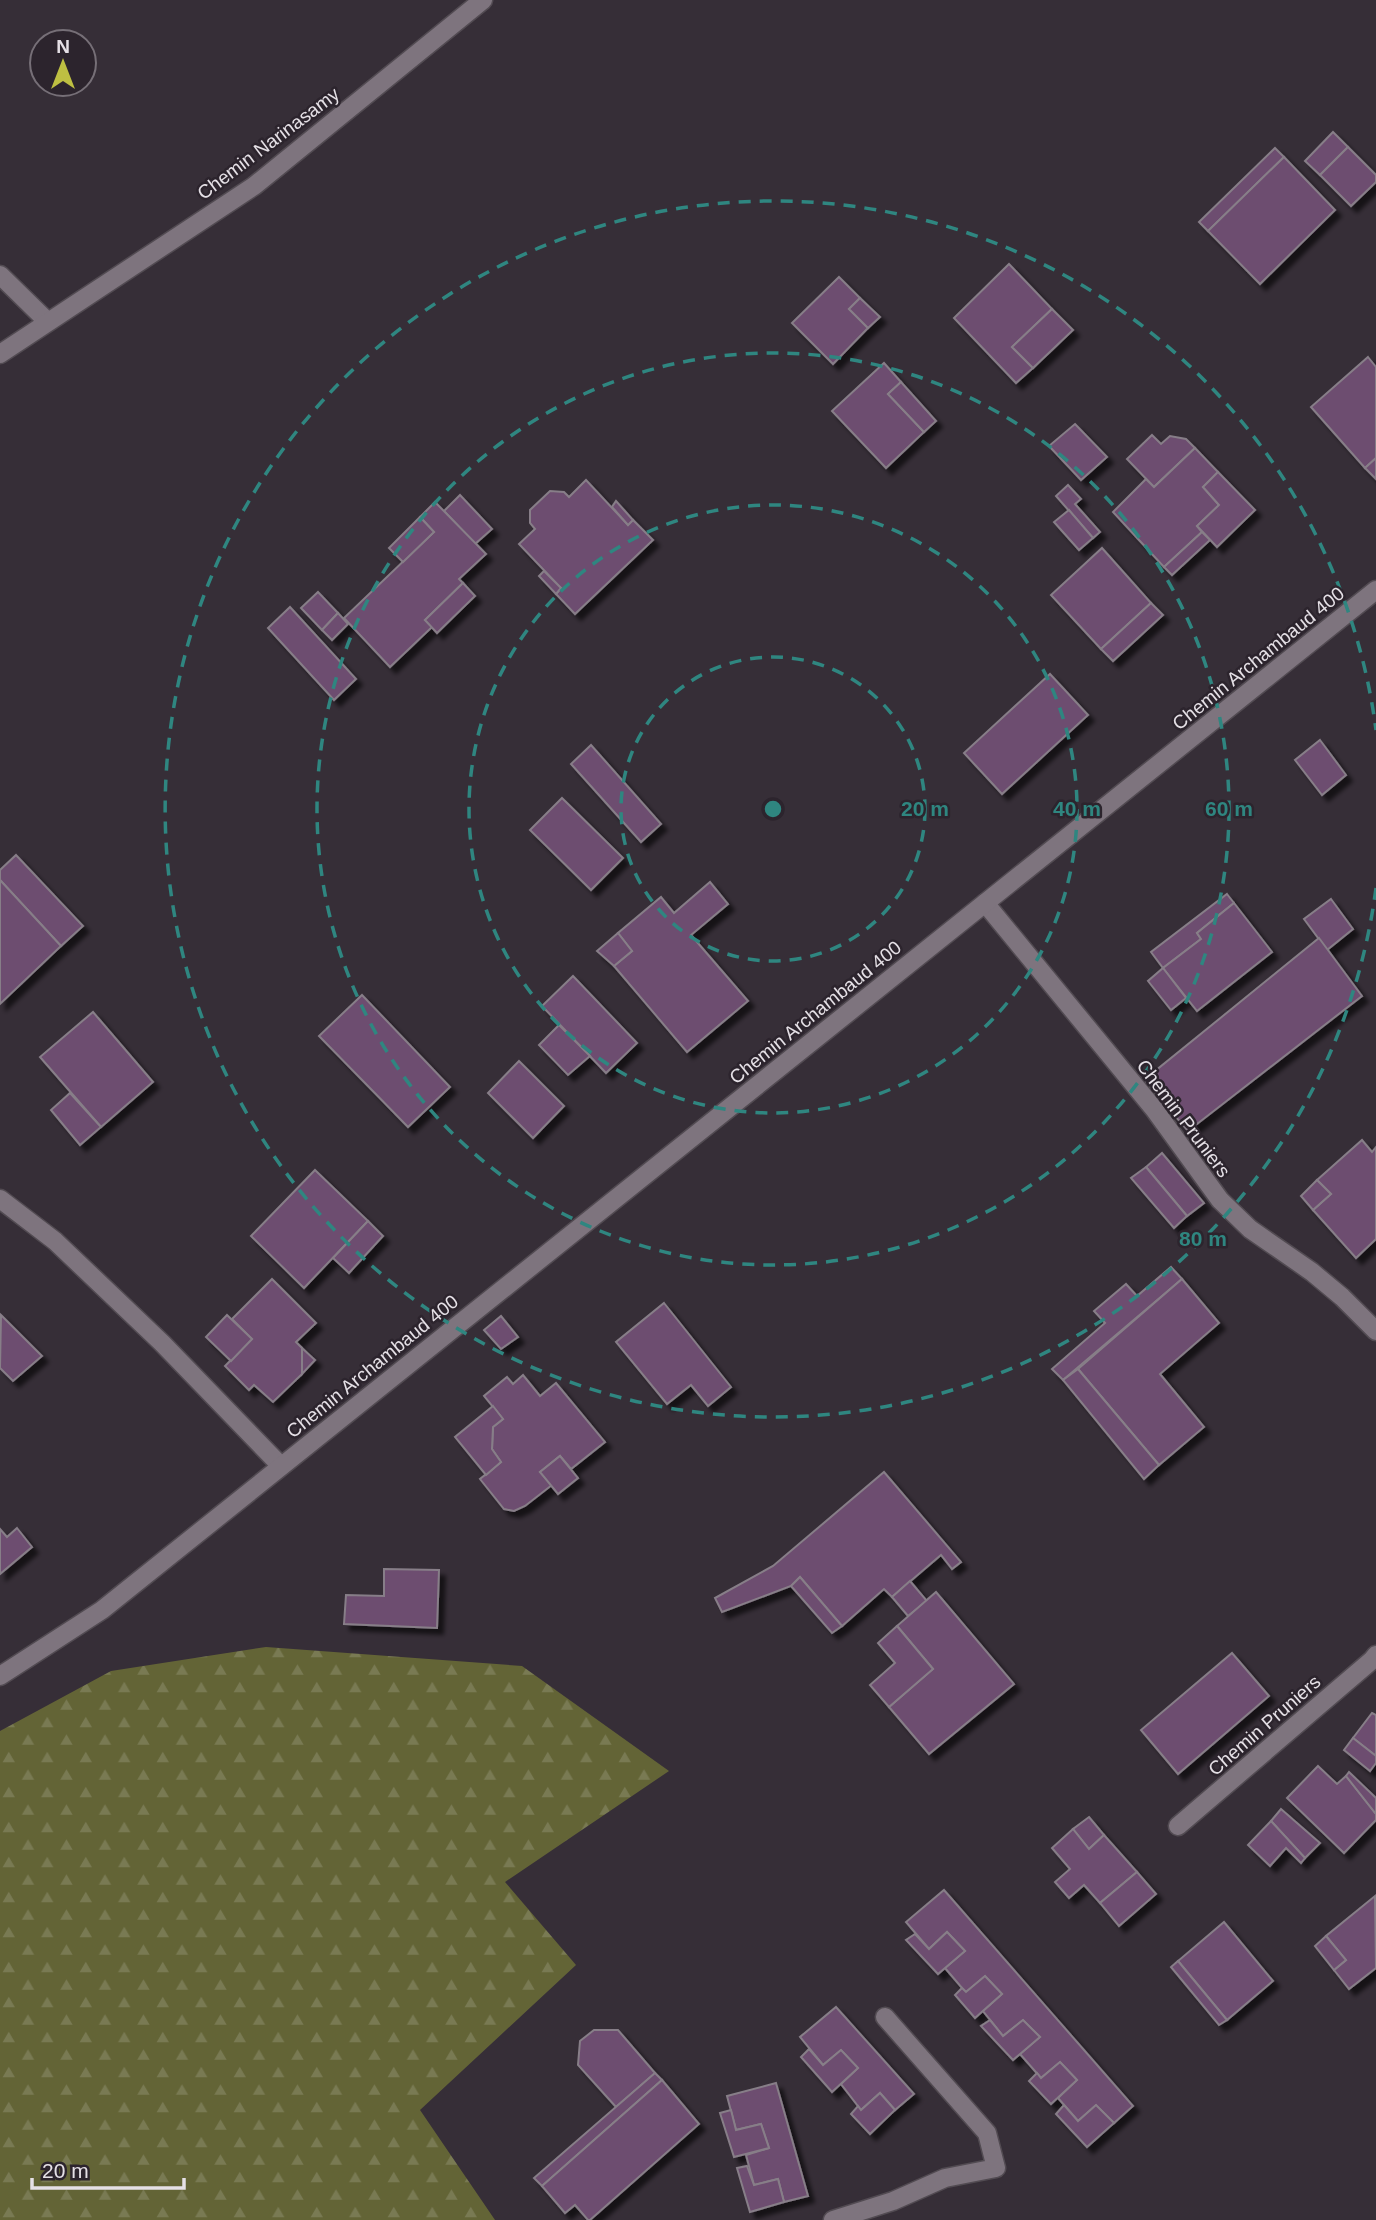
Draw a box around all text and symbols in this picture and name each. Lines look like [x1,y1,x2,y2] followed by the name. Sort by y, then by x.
[28,28,98,98] north arrow
[56,36,70,57] text: N
[193,83,344,204] street label: Chemin Narinasamy
[1168,583,1348,734] street label: Chemin Archambaud 400
[761,797,785,821] centre of rings
[901,797,949,820] text: 20 m
[1053,797,1101,820] text: 40 m
[1205,797,1253,820] text: 60 m
[725,937,905,1088] street label: Chemin Archambaud 400
[1133,1055,1235,1181] street label: Chemin Pruniers
[1179,1227,1227,1250] text: 80 m
[282,1291,462,1442] street label: Chemin Archambaud 400
[1204,1671,1325,1780] street label: Chemin Pruniers
[32,2146,184,2190] scale bar
[42,2159,89,2182] text: 20 m

